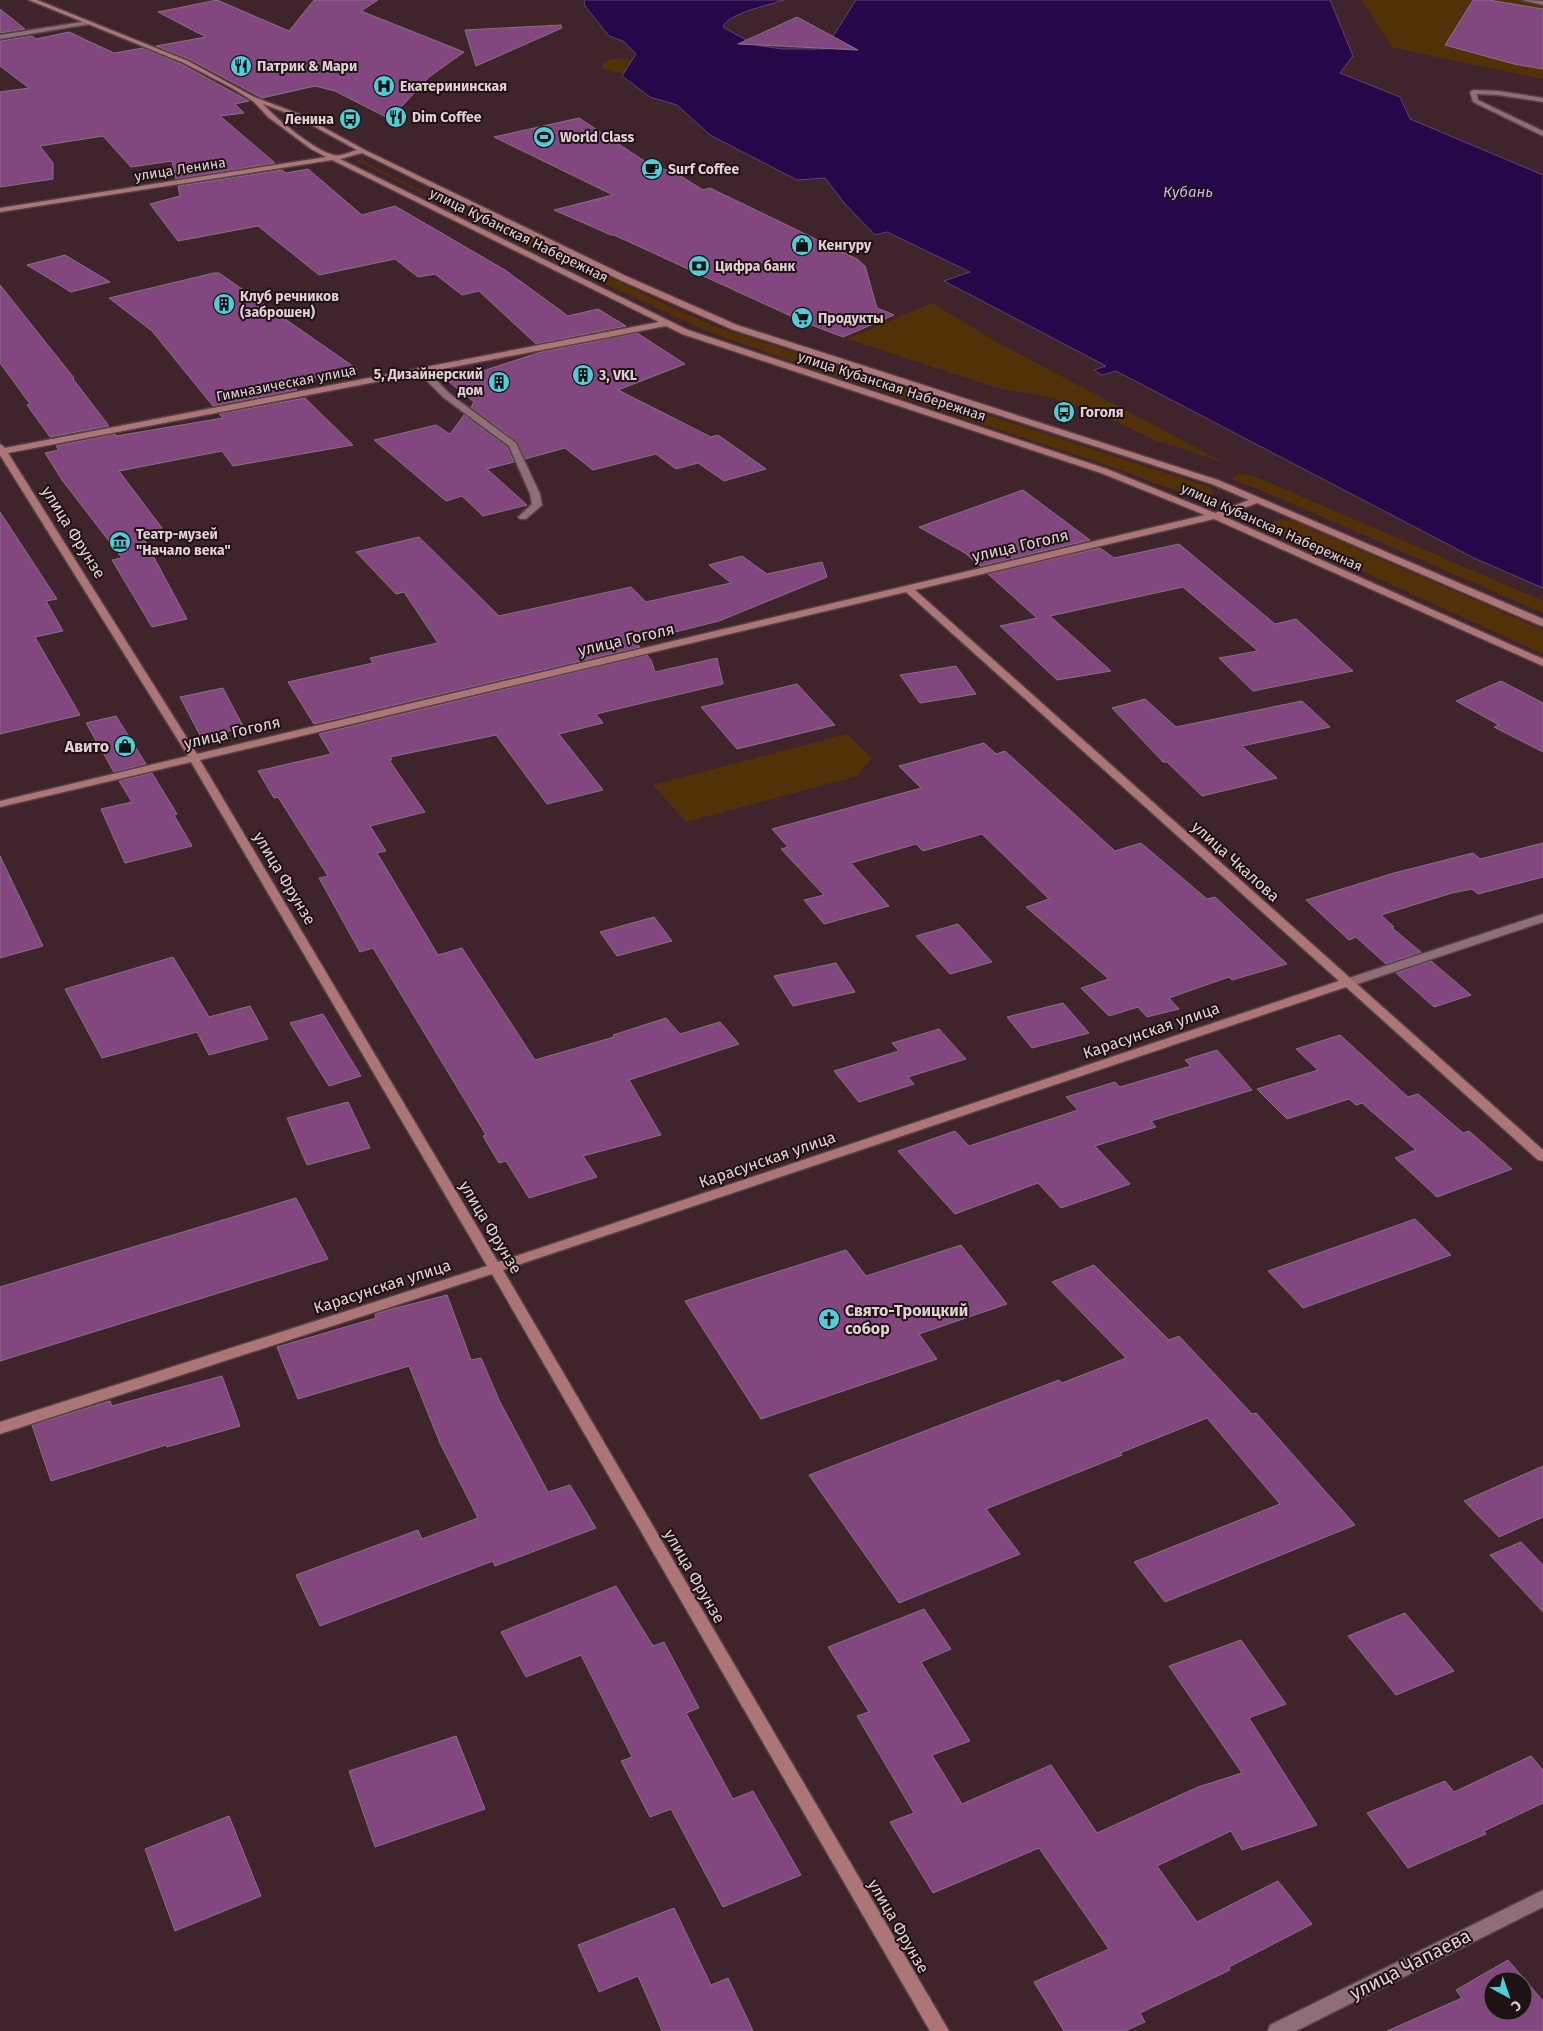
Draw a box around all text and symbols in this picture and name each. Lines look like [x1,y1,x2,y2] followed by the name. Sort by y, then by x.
[229,54,253,78] restaurant icon: Патрик & Мари
[257,58,357,75] place label: Патрик & Мари
[372,74,396,98] hospital icon: Екатерининская
[400,78,507,95] place label: Екатерининская
[384,105,408,129] restaurant icon: Dim Coffee
[338,107,362,131] bus stop icon: Ленина
[412,109,482,126] place label: Dim Coffee
[285,111,334,128] place label: Ленина
[532,125,556,149] sports icon: World Class
[560,129,635,146] place label: World Class
[133,154,227,185] street label: улица Ленина
[640,157,664,181] cafe icon: Surf Coffee
[668,161,739,178] place label: Surf Coffee
[1163,183,1213,201] water label: Кубань
[427,185,611,286] street label: улица Кубанская Набережная
[790,233,814,257] shop icon: Кенгуру
[818,237,872,254] place label: Кенгуру
[687,254,711,278] bank icon: Цифра банк
[715,258,796,275] place label: Цифра банк
[240,288,339,321] place label: Клуб речников (заброшен)
[212,292,236,316] building icon: Клуб речников (заброшен)
[790,306,814,330] supermarket icon: Продукты
[818,310,884,327] place label: Продукты
[796,348,988,425] street label: улица Кубанская Набережная
[215,362,358,405] street label: Гимназическая улица
[571,363,595,387] building icon: 3, VKL
[374,366,483,399] place label: 5, Дизайнерский дом
[598,367,637,384] place label: 3, VKL
[487,370,511,394] building icon: 5, Дизайнерский дом
[1052,400,1076,424] bus stop icon: Гоголя
[1080,404,1123,421] place label: Гоголя
[1178,480,1365,575] street label: улица Кубанская Набережная
[38,483,110,582] street label: улица Фрунзе
[970,525,1070,566] street label: улица Гоголя
[136,526,231,559] place label: Театр-музей "Начало века"
[108,530,132,554] museum icon: Театр-музей "Начало века"
[576,619,676,660] street label: улица Гоголя
[182,712,282,753] street label: улица Гоголя
[113,734,137,758] shop icon: Авито
[64,737,109,756] place label: Авито
[1188,817,1283,906] street label: улица Чкалова
[249,828,320,928] street label: улица Фрунзе
[1080,998,1222,1063] street label: Карасунская улица
[696,1127,838,1192] street label: Карасунская улица
[455,1177,526,1277] street label: улица Фрунзе
[311,1255,453,1318] street label: Карасунская улица
[845,1301,968,1338] place label: Свято-Троицкий собор
[817,1307,841,1331] church icon: Свято-Троицкий собор
[660,1526,729,1627] street label: улица Фрунзе
[864,1876,933,1977] street label: улица Фрунзе
[1346,1924,1475,2005] street label: улица Чапаева
[1483,1971,1533,2021] north arrow
[1507,1996,1525,2015] text: С

